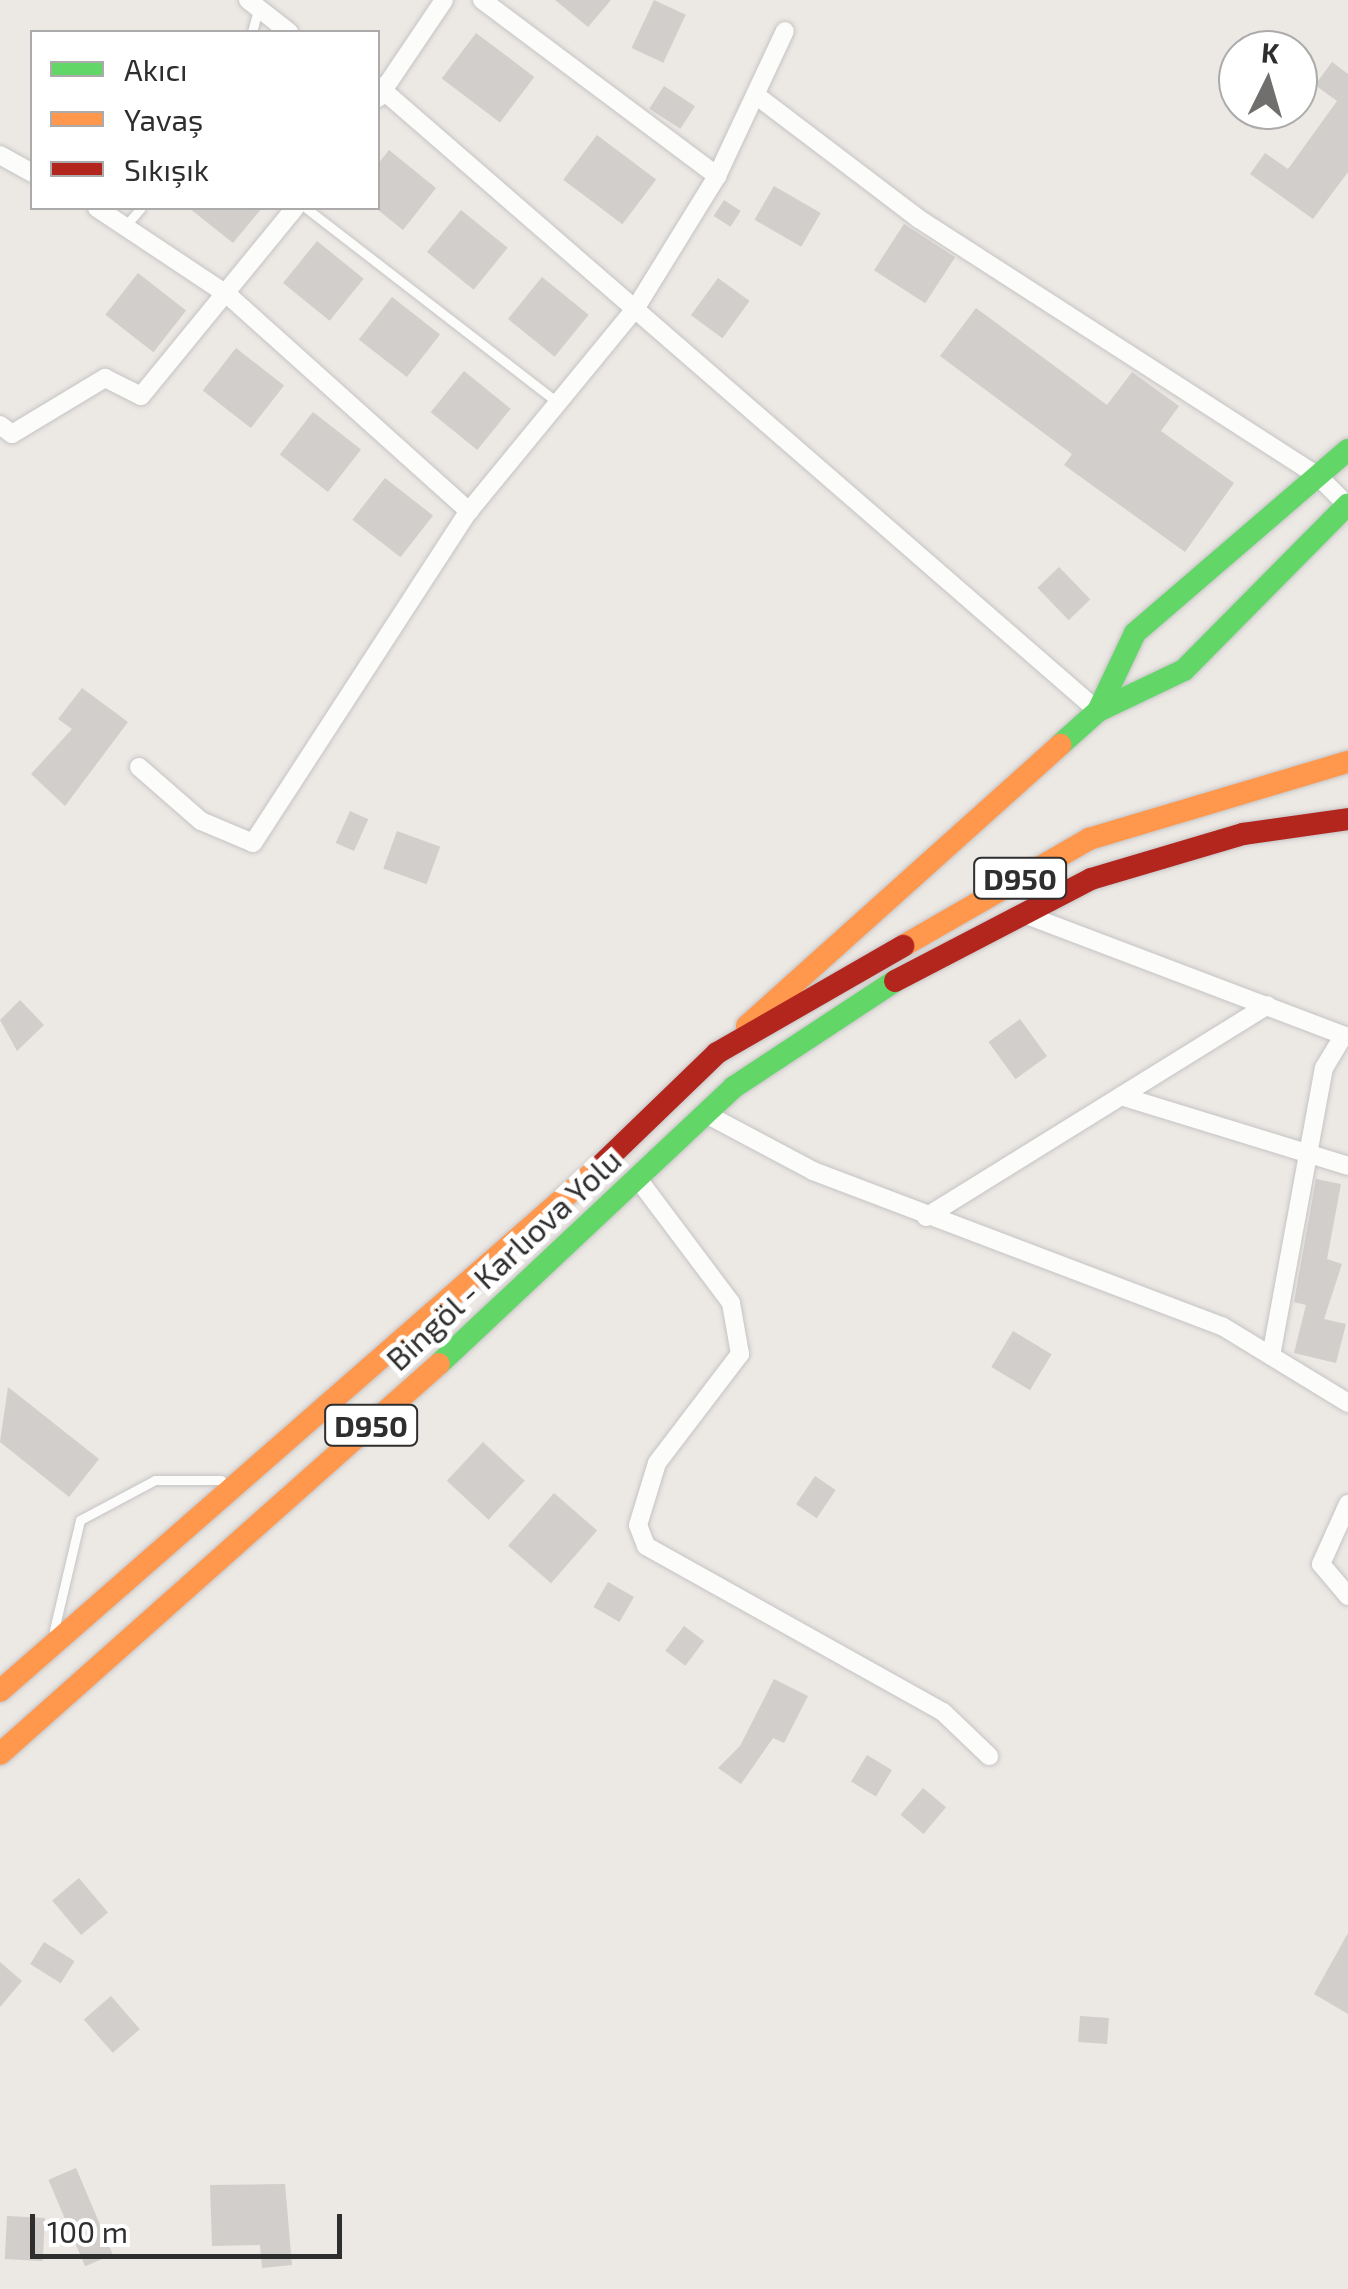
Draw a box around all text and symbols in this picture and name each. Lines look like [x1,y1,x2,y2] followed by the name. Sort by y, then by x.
[30,30,380,210] legend
[1218,30,1318,130] north arrow
[1260,34,1281,70] text: K
[124,51,188,87] text: Akıcı
[124,101,203,137] text: Yavaş
[124,151,209,187] text: Sıkışık
[972,853,1068,903] road number: D950
[377,1140,629,1378] street label: Bingöl - Karlıova Yolu
[324,1400,418,1450] road number: D950
[35,2194,348,2256] scale bar
[47,2213,128,2249] text: 100 m

